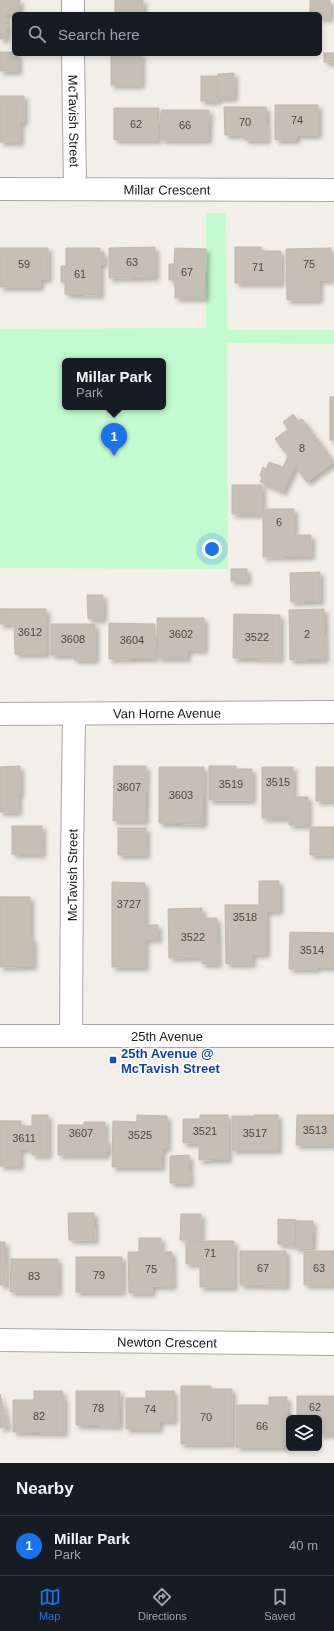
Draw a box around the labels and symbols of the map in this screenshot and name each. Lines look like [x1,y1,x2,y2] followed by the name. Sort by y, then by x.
[65,75,82,168] street label: McTavish Street
[291,114,303,126] house number: 74
[239,116,251,128] house number: 70
[130,118,142,130] house number: 62
[179,119,191,131] house number: 66
[124,182,211,198] street label: Millar Crescent
[126,256,138,268] house number: 63
[18,258,30,270] house number: 59
[303,258,315,270] house number: 75
[252,261,264,273] house number: 71
[181,266,193,278] house number: 67
[74,268,86,280] house number: 61
[101,423,127,456] pin: 1
[299,442,305,454] house number: 8
[276,516,282,528] house number: 6
[202,539,222,559] your location
[18,626,42,638] house number: 3612
[169,628,193,640] house number: 3602
[304,628,310,640] house number: 2
[245,631,269,643] house number: 3522
[61,633,85,645] house number: 3608
[120,634,144,646] house number: 3604
[113,706,221,721] street label: Van Horne Avenue
[266,776,290,788] house number: 3515
[219,778,243,790] house number: 3519
[117,781,141,793] house number: 3607
[169,789,193,801] house number: 3603
[65,828,80,921] street label: McTavish Street
[117,898,141,910] house number: 3727
[233,911,257,923] house number: 3518
[181,931,205,943] house number: 3522
[300,944,324,956] house number: 3514
[131,1029,203,1044] street label: 25th Avenue
[121,1046,220,1076] place label: 25th Avenue @ McTavish Street
[108,1055,118,1065] marker: 25th Avenue @ McTavish Street
[303,1124,327,1136] house number: 3513
[193,1125,217,1137] house number: 3521
[69,1127,93,1139] house number: 3607
[243,1127,267,1139] house number: 3517
[128,1129,152,1141] house number: 3525
[12,1132,36,1144] house number: 3611
[204,1247,216,1259] house number: 71
[257,1262,269,1274] house number: 67
[313,1262,325,1274] house number: 63
[145,1263,157,1275] house number: 75
[93,1269,105,1281] house number: 79
[28,1270,40,1282] house number: 83
[117,1334,217,1351] street label: Newton Crescent
[309,1401,321,1413] house number: 62
[92,1402,104,1414] house number: 78
[144,1403,156,1415] house number: 74
[33,1410,45,1422] house number: 82
[200,1411,212,1423] house number: 70
[256,1420,268,1432] house number: 66

